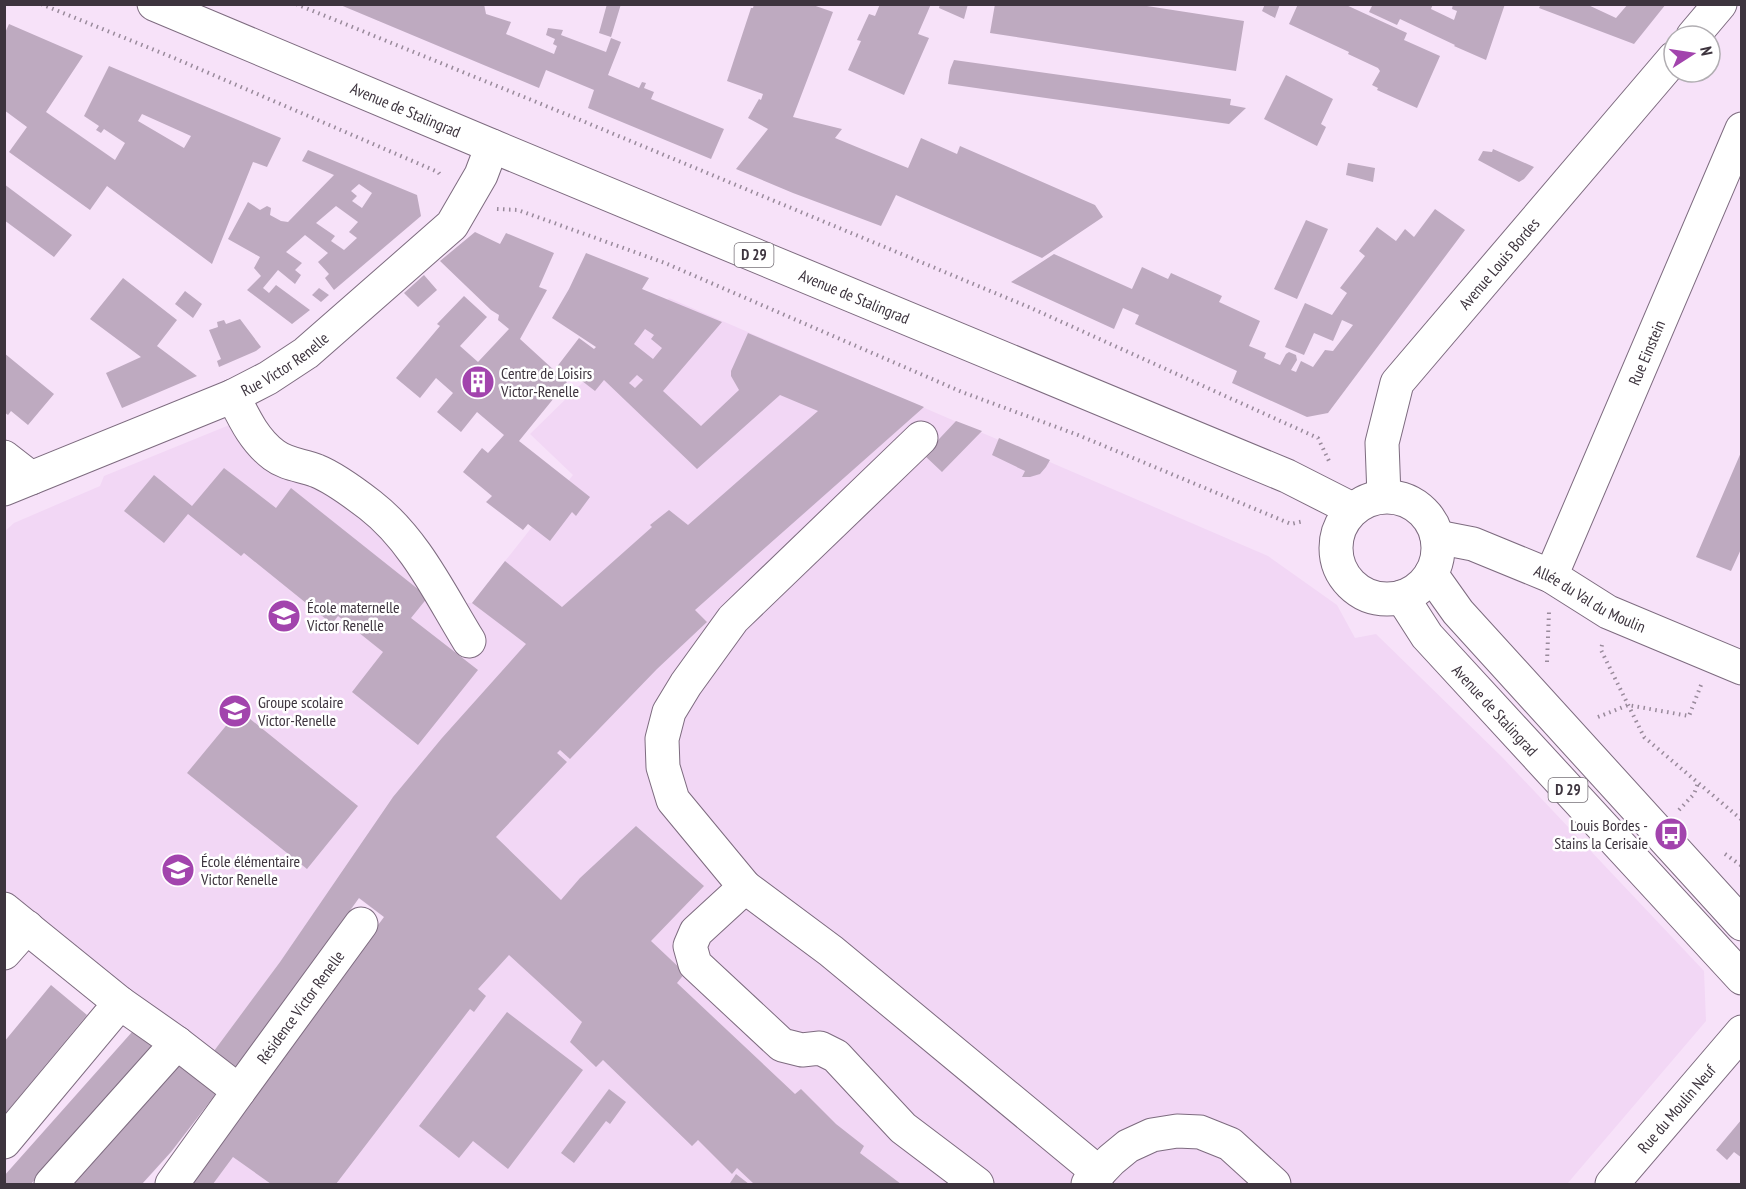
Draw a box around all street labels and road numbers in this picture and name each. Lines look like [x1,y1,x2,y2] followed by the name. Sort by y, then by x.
[348,78,464,142] street label: Avenue de Stalingrad
[1454,214,1543,313] street label: Avenue Louis Bordes
[734,243,774,267] road number: D 29
[796,265,913,328] street label: Avenue de Stalingrad
[1624,317,1669,388] street label: Rue Einstein
[238,328,333,400] street label: Rue Victor Renelle
[1531,560,1649,637] street label: Allée du Val du Moulin
[1448,660,1542,760] street label: Avenue de Stalingrad
[1548,778,1588,802] road number: D 29
[252,947,348,1068] street label: Résidence Victor Renelle
[1633,1060,1720,1157] street label: Rue du Moulin Neuf

